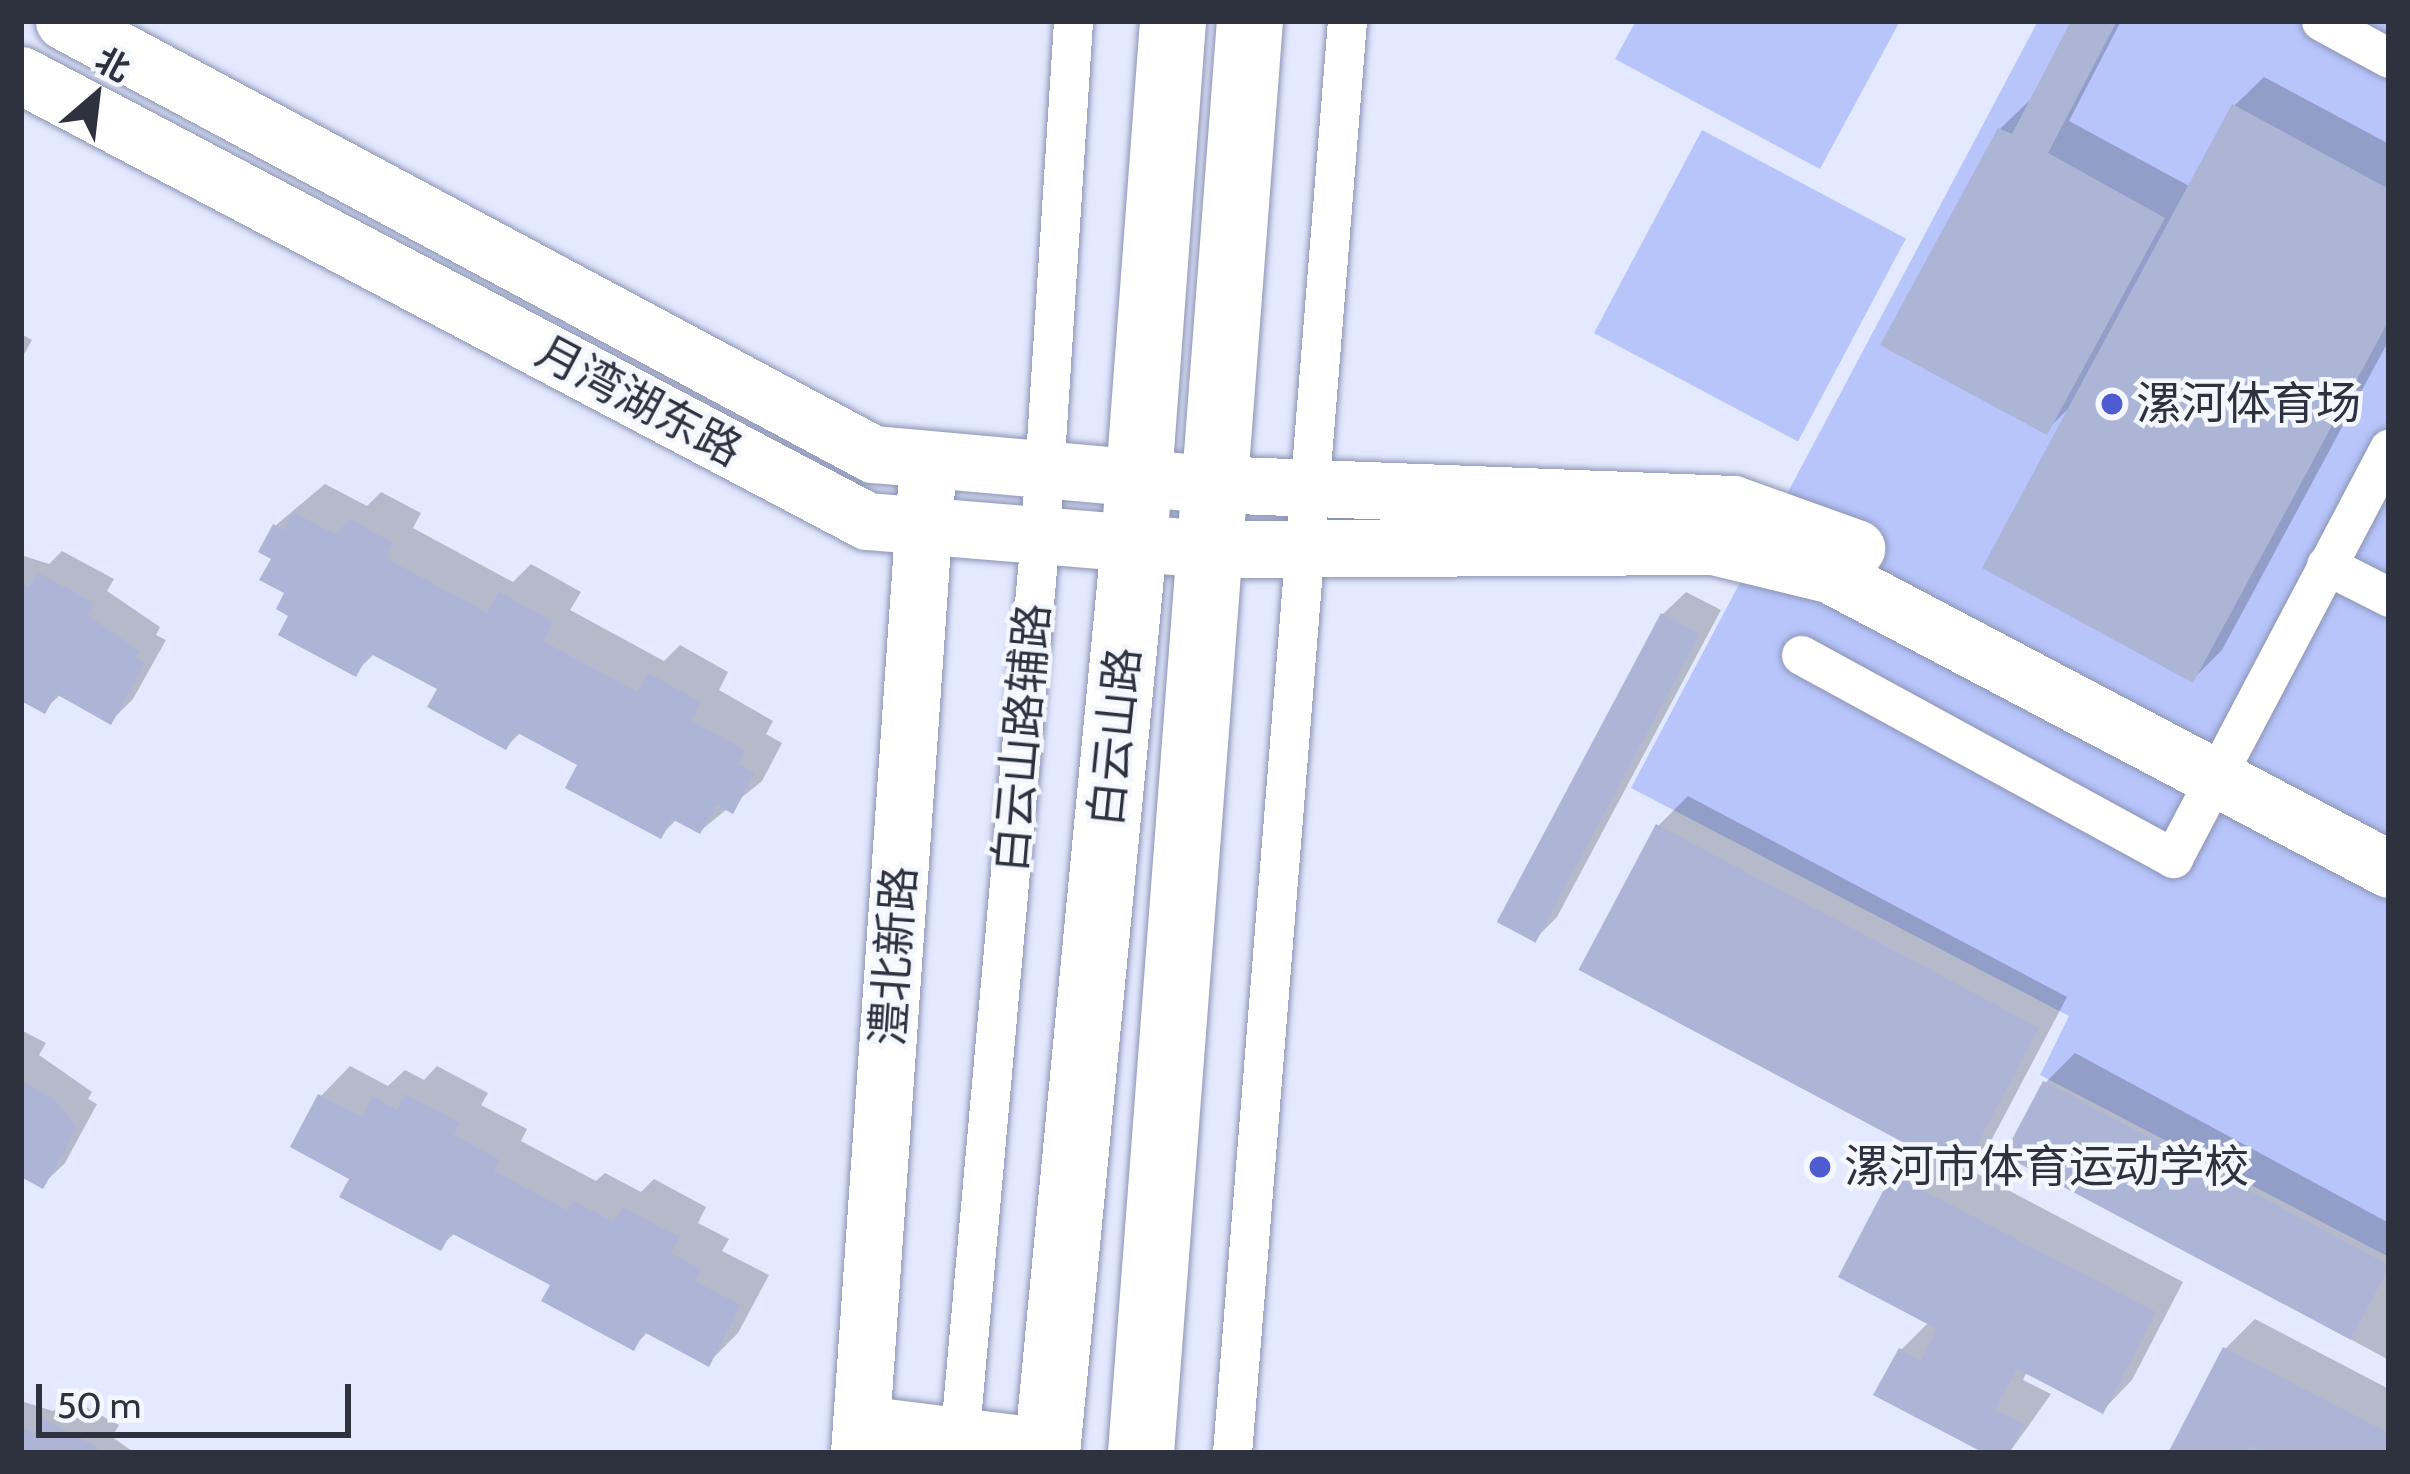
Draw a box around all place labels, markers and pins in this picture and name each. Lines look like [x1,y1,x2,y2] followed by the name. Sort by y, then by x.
[2136,377,2361,431] place label: 漯河体育场
[2099,391,2125,417] marker: 漯河体育场
[1844,1140,2249,1194] place label: 漯河市体育运动学校
[1807,1154,1833,1180] marker: 漯河市体育运动学校

